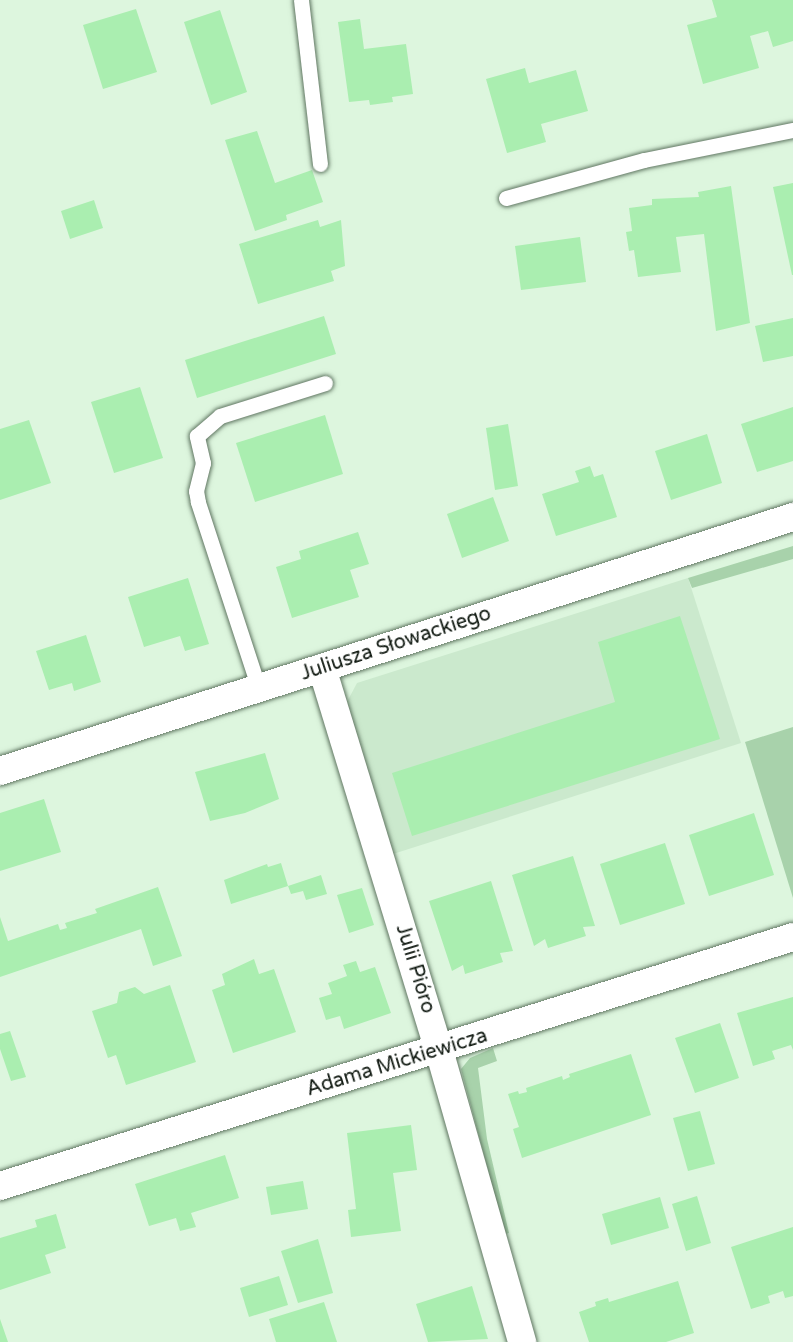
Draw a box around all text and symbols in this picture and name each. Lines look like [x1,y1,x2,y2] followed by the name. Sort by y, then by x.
[298,602,494,686] street label: Juliusza Słowackiego
[390,922,440,1016] street label: Julii Pióro
[304,1024,490,1102] street label: Adama Mickiewicza

